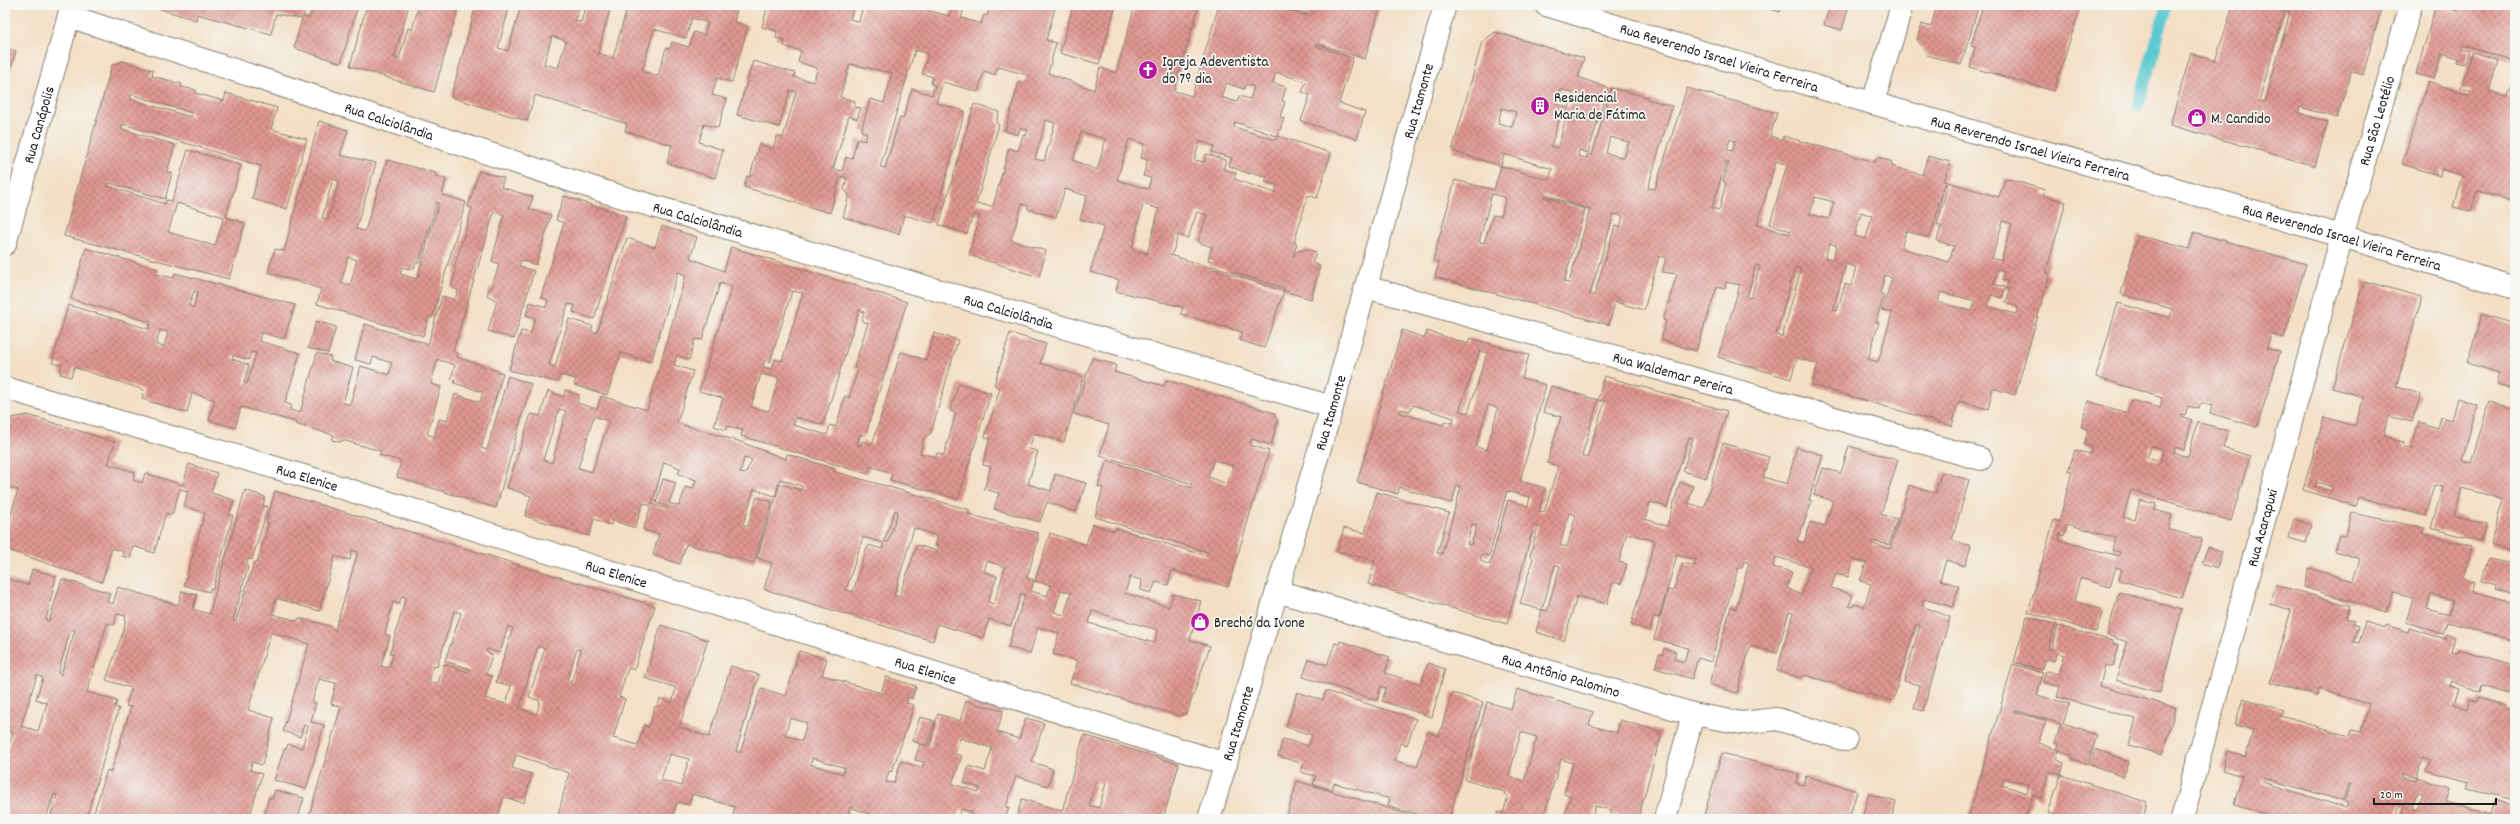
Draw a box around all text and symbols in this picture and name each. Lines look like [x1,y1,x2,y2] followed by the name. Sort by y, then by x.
[1617,19,1822,100] street label: Rua Reverendo Israel Vieira Ferreira
[1162,52,1270,91] place label: Igreja Adeventista do 7º dia
[1137,59,1159,81] church icon: Igreja Adeventista do 7º dia
[1399,61,1441,142] street label: Rua Itamonte
[2355,73,2402,169] street label: Rua São Leotélio
[19,84,62,166] street label: Rua Canápolis
[1554,88,1646,127] place label: Residencial Maria de Fátima
[1529,95,1551,117] building icon: Residencial Maria de Fátima
[341,98,437,148] street label: Rua Calciolândia
[2186,107,2208,129] shop icon: M. Candido
[2211,109,2271,131] place label: M. Candido
[1928,111,2133,189] street label: Rua Reverendo Israel Vieira Ferreira
[650,198,746,245] street label: Rua Calciolândia
[2239,199,2444,278] street label: Rua Reverendo Israel Vieira Ferreira
[960,289,1056,337] street label: Rua Calciolândia
[1610,347,1737,402] street label: Rua Waldemar Pereira
[1311,373,1354,454] street label: Rua Itamonte
[273,459,341,499] street label: Rua Elenice
[2243,487,2285,570] street label: Rua Acarapuxi
[582,555,650,596] street label: Rua Elenice
[1189,611,1211,633] shop icon: Brechó da Ivone
[1214,613,1305,635] place label: Brechó da Ivone
[1499,649,1622,705] street label: Rua Antônio Palomino
[891,652,959,692] street label: Rua Elenice
[1218,683,1261,764] street label: Rua Itamonte
[2374,780,2496,806] scale bar
[2380,787,2403,804] text: 20 m

